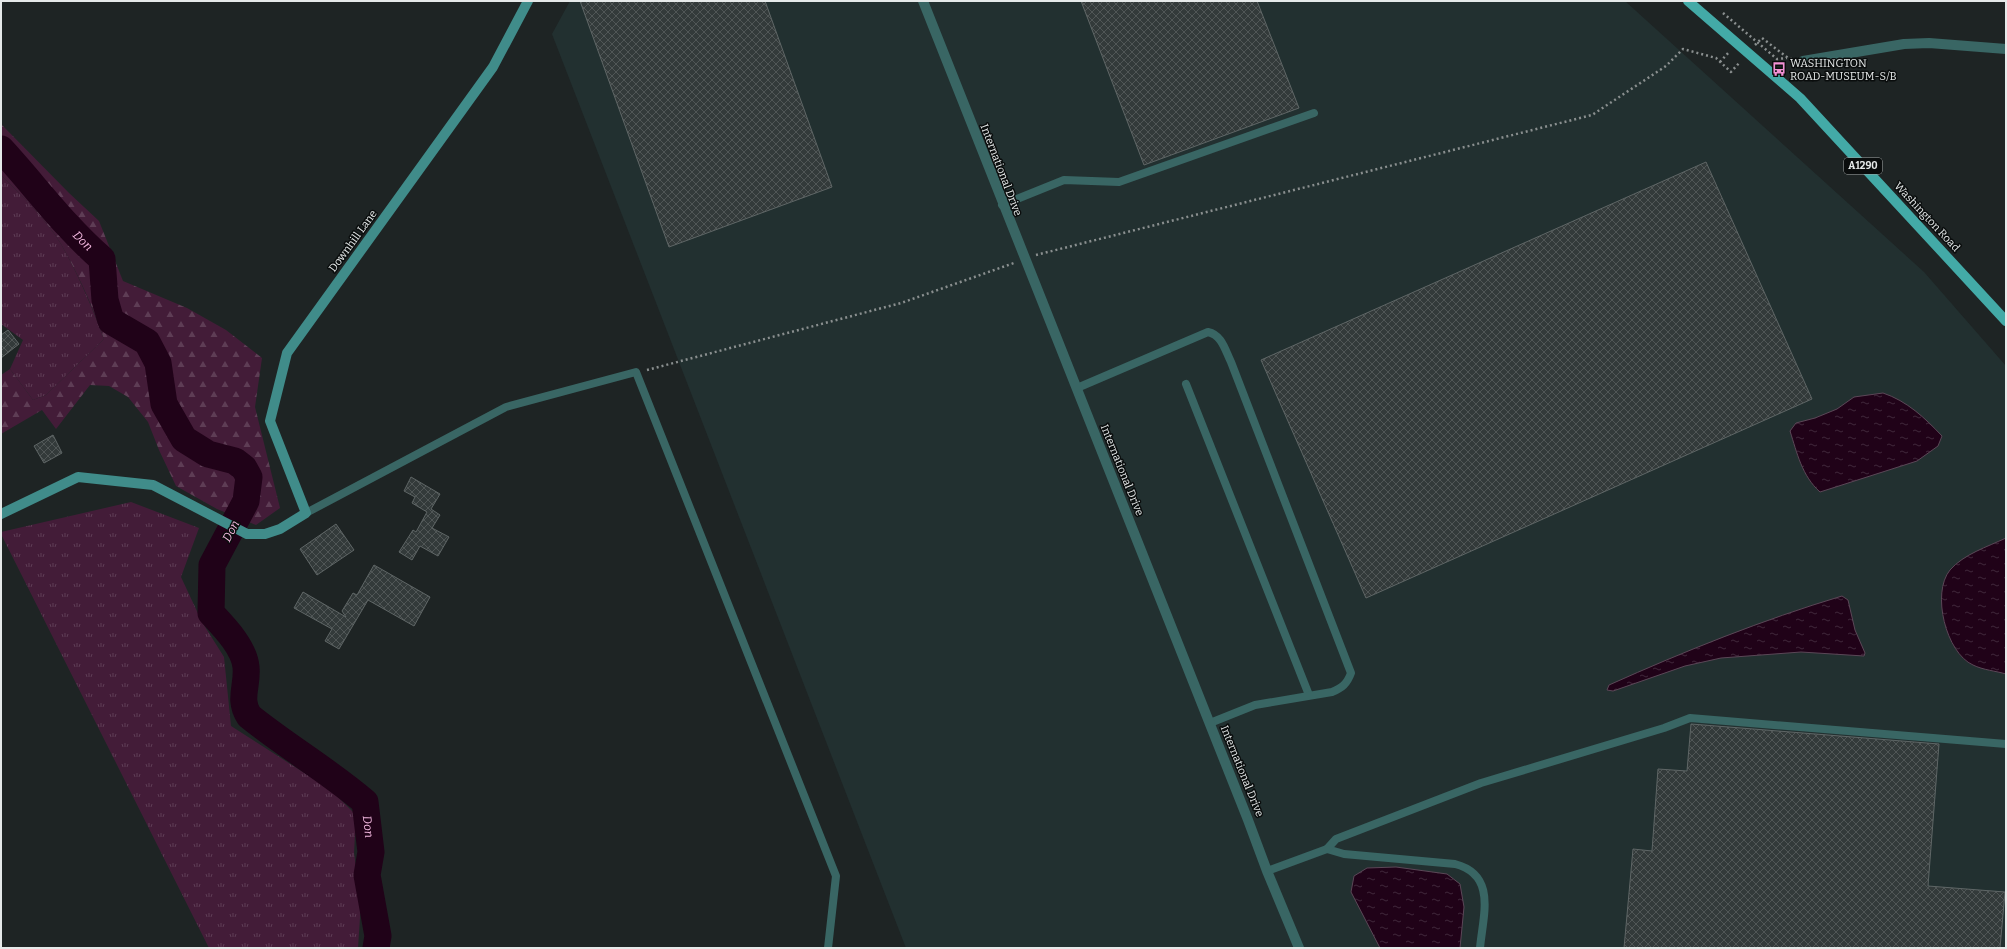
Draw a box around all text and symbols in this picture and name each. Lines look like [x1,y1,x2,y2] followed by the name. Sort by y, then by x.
[1790,57,1897,83] place label: WASHINGTON ROAD-MUSEUM-S/B
[1771,61,1787,77] bus stop icon: WASHINGTON ROAD-MUSEUM-S/B
[977,122,1025,218] street label: International Drive
[1844,158,1882,174] road number: A1290
[1892,180,1963,255] street label: Washington Road
[326,208,380,274] street label: Downhill Lane
[70,228,96,254] water label: Don
[1098,422,1146,518] street label: International Drive
[220,518,242,544] water label: Don
[1218,723,1266,819] street label: International Drive
[360,815,376,839] water label: Don

